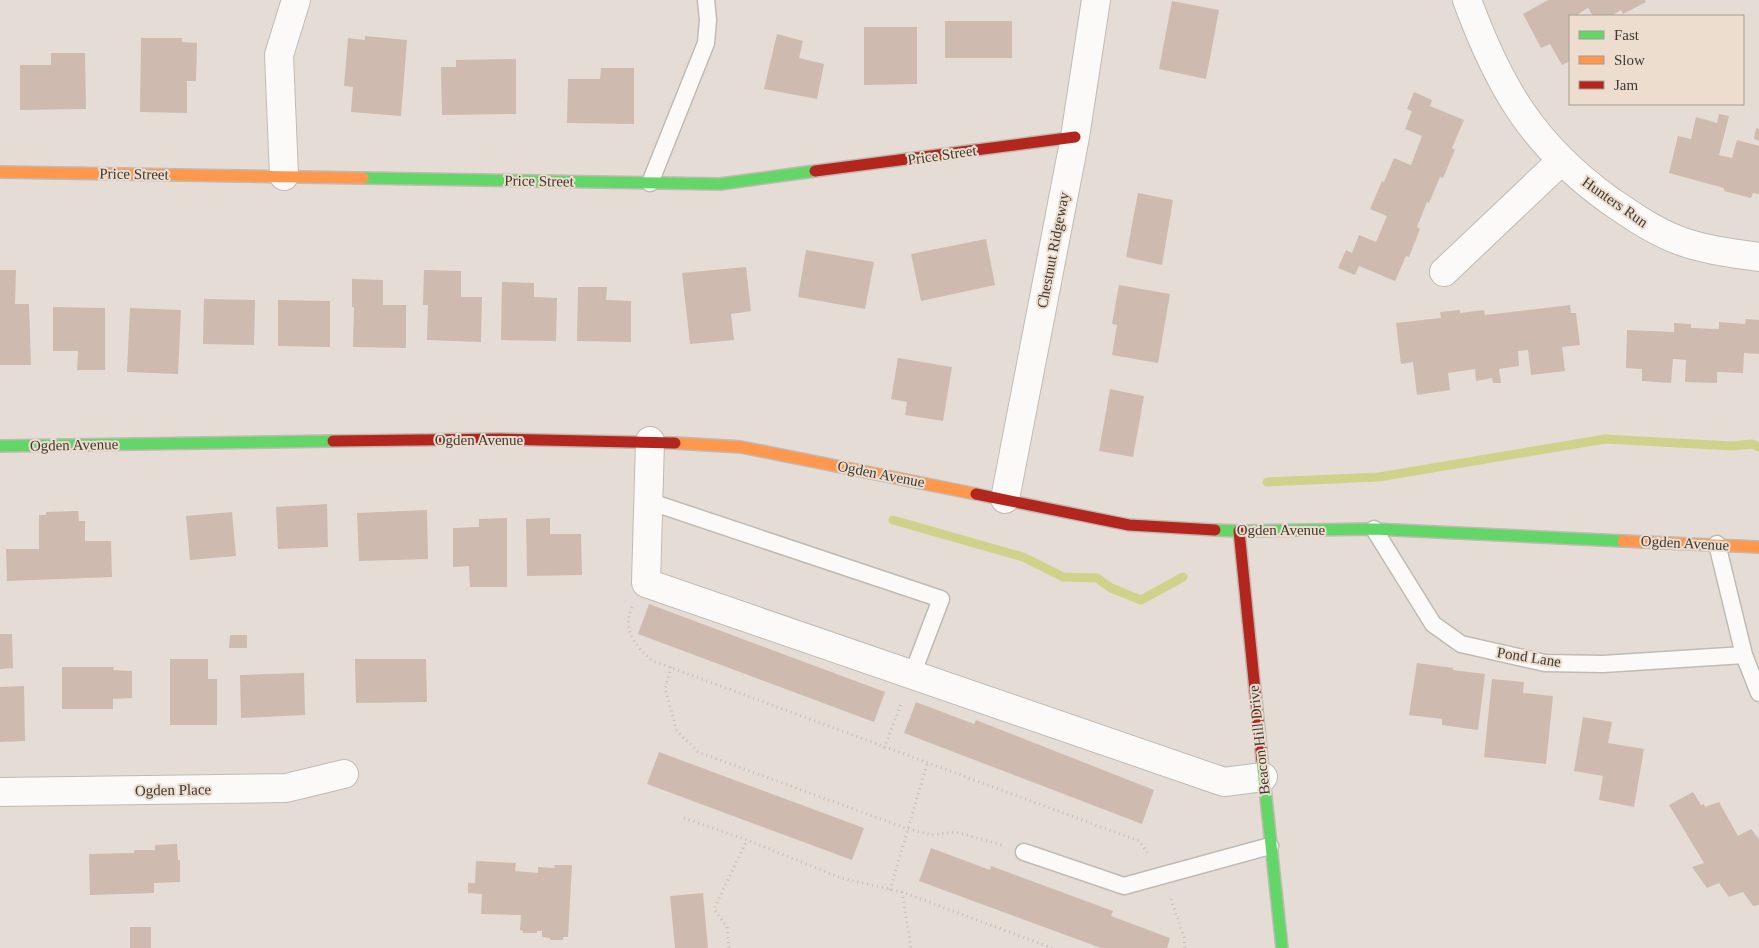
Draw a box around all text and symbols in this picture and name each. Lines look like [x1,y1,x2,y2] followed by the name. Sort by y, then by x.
[1569,15,1744,105] legend
[1614,27,1640,43] text: Fast
[1614,52,1645,68] text: Slow
[1614,77,1638,93] text: Jam
[906,142,978,168] street label: Price Street
[99,165,170,183] street label: Price Street
[504,172,575,190] street label: Price Street
[1579,174,1651,231] street label: Hunters Run
[1034,190,1072,309] street label: Chestnut Ridgeway
[435,432,524,448] street label: Ogden Avenue
[30,436,119,454] street label: Ogden Avenue
[836,458,926,490] street label: Ogden Avenue
[1237,522,1326,538] street label: Ogden Avenue
[1640,533,1730,553] street label: Ogden Avenue
[1496,644,1562,670] street label: Pond Lane
[1245,684,1273,796] street label: Beacon Hill Drive
[135,781,212,799] street label: Ogden Place

